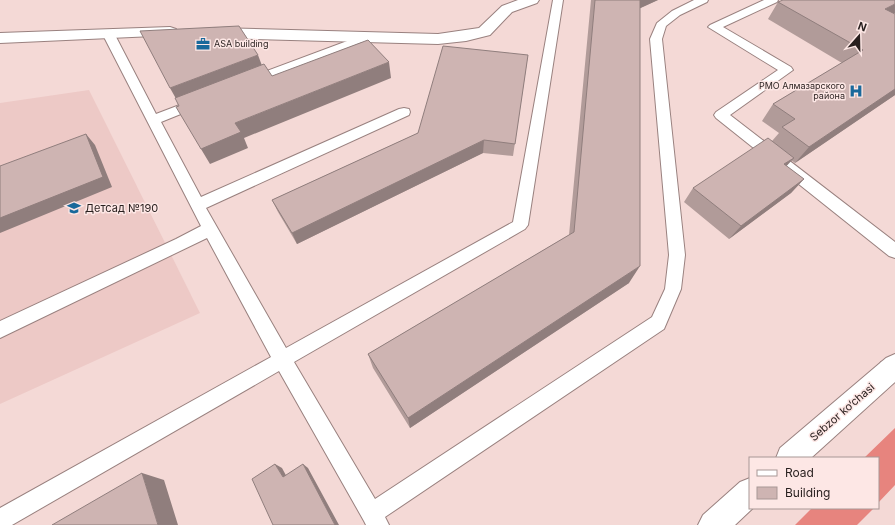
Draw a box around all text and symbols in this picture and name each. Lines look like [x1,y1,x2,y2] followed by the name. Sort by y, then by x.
[839,16,879,56] north arrow
[856,19,869,35] text: N
[195,36,211,52] office icon: ASA building
[214,38,268,49] place label: ASA building
[759,80,845,101] place label: РМО Алмазарского района
[848,83,864,99] hospital icon: РМО Алмазарского района
[66,200,82,216] school or university icon: Детсад №190
[85,201,158,215] place label: Детсад №190
[807,380,877,444] street label: Sebzor ko‘chasi
[749,457,879,509] legend
[785,465,814,480] text: Road
[785,485,830,500] text: Building

